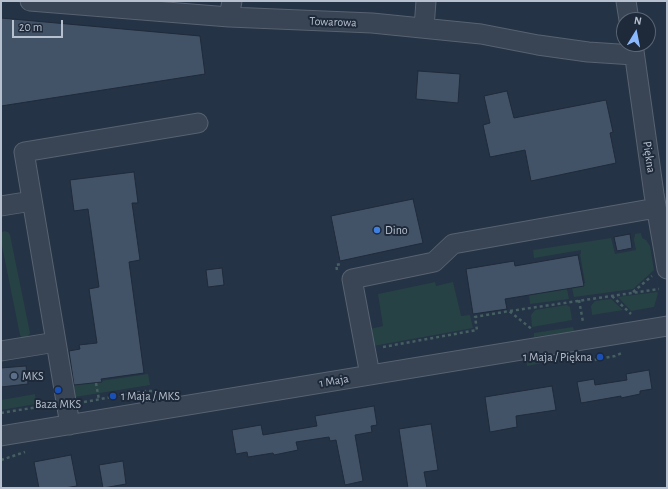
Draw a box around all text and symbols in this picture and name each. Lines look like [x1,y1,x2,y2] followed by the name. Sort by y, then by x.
[14,12,65,38] scale bar
[616,12,656,52] north arrow
[309,14,357,30] street label: Towarowa
[633,15,643,27] text: N
[19,21,42,33] text: 20 m
[640,140,658,174] street label: Piękna
[385,223,408,237] place label: Dino
[372,225,382,235] marker: Dino
[523,350,592,364] place label: 1 Maja / Piękna
[595,352,605,362] marker: 1 Maja / Piękna
[22,369,44,383] place label: MKS
[9,371,19,381] marker: MKS
[318,371,350,391] street label: 1 Maja
[53,385,63,395] marker: Baza MKS
[121,389,180,403] place label: 1 Maja / MKS
[108,391,118,401] marker: 1 Maja / MKS
[35,397,81,411] place label: Baza MKS

